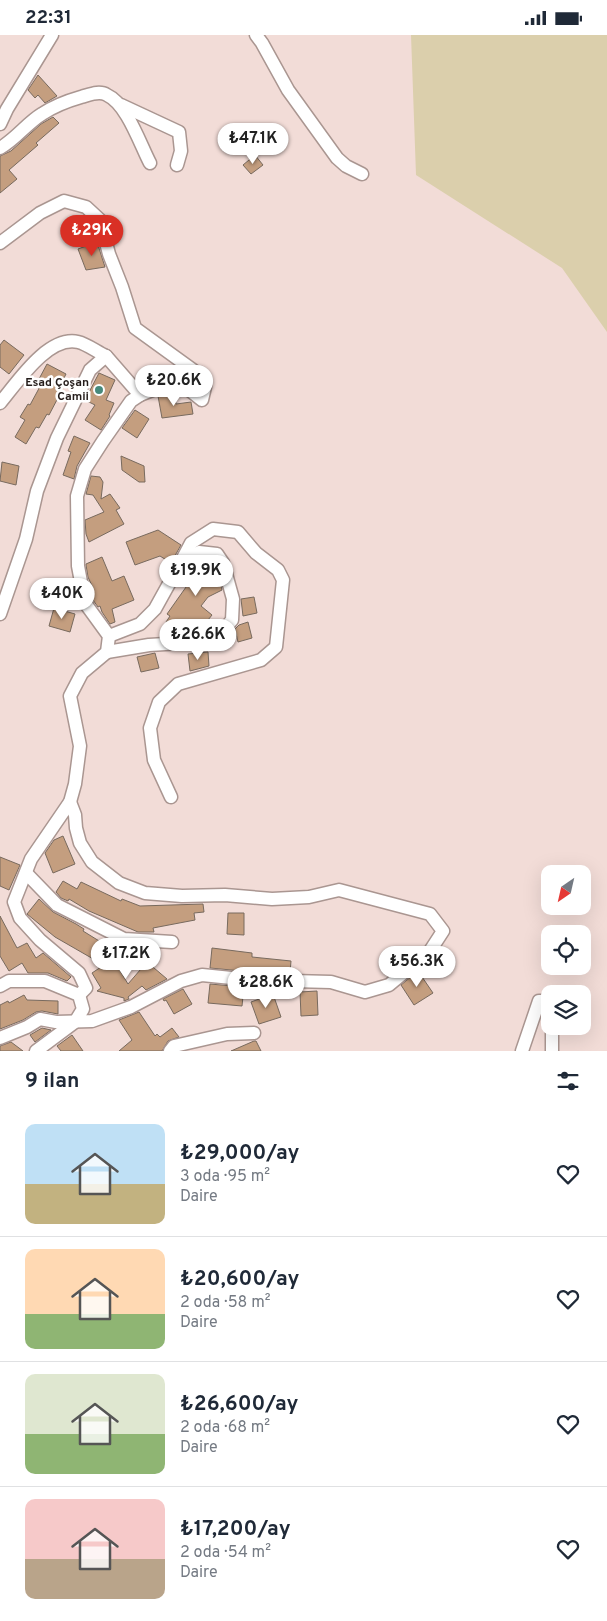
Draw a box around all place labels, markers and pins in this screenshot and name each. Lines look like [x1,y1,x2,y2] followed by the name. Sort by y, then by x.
[212,123,294,165] pin: ₺47.1K
[62,215,122,257] pin: ₺29K
[133,365,215,407] pin: ₺20.6K
[25,375,89,405] place label: Esad Çoşan Camii
[93,384,105,396] marker: Esad Çoşan Camii
[155,555,237,597] pin: ₺19.9K
[32,577,92,620] pin: ₺40K
[157,619,239,661] pin: ₺26.6K
[85,937,167,980] pin: ₺17.2K
[376,945,458,988] pin: ₺56.3K
[225,967,307,1009] pin: ₺28.6K

